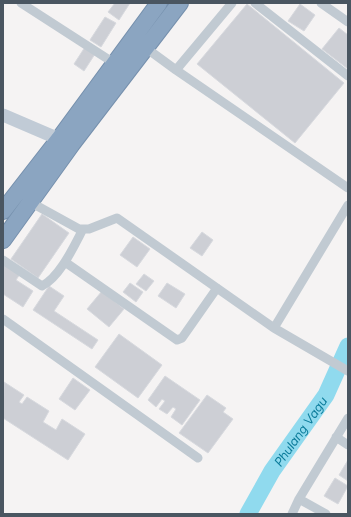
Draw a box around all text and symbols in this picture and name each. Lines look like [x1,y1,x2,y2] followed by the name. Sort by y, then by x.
[270,394,330,469] water label: Phulang Vagu

